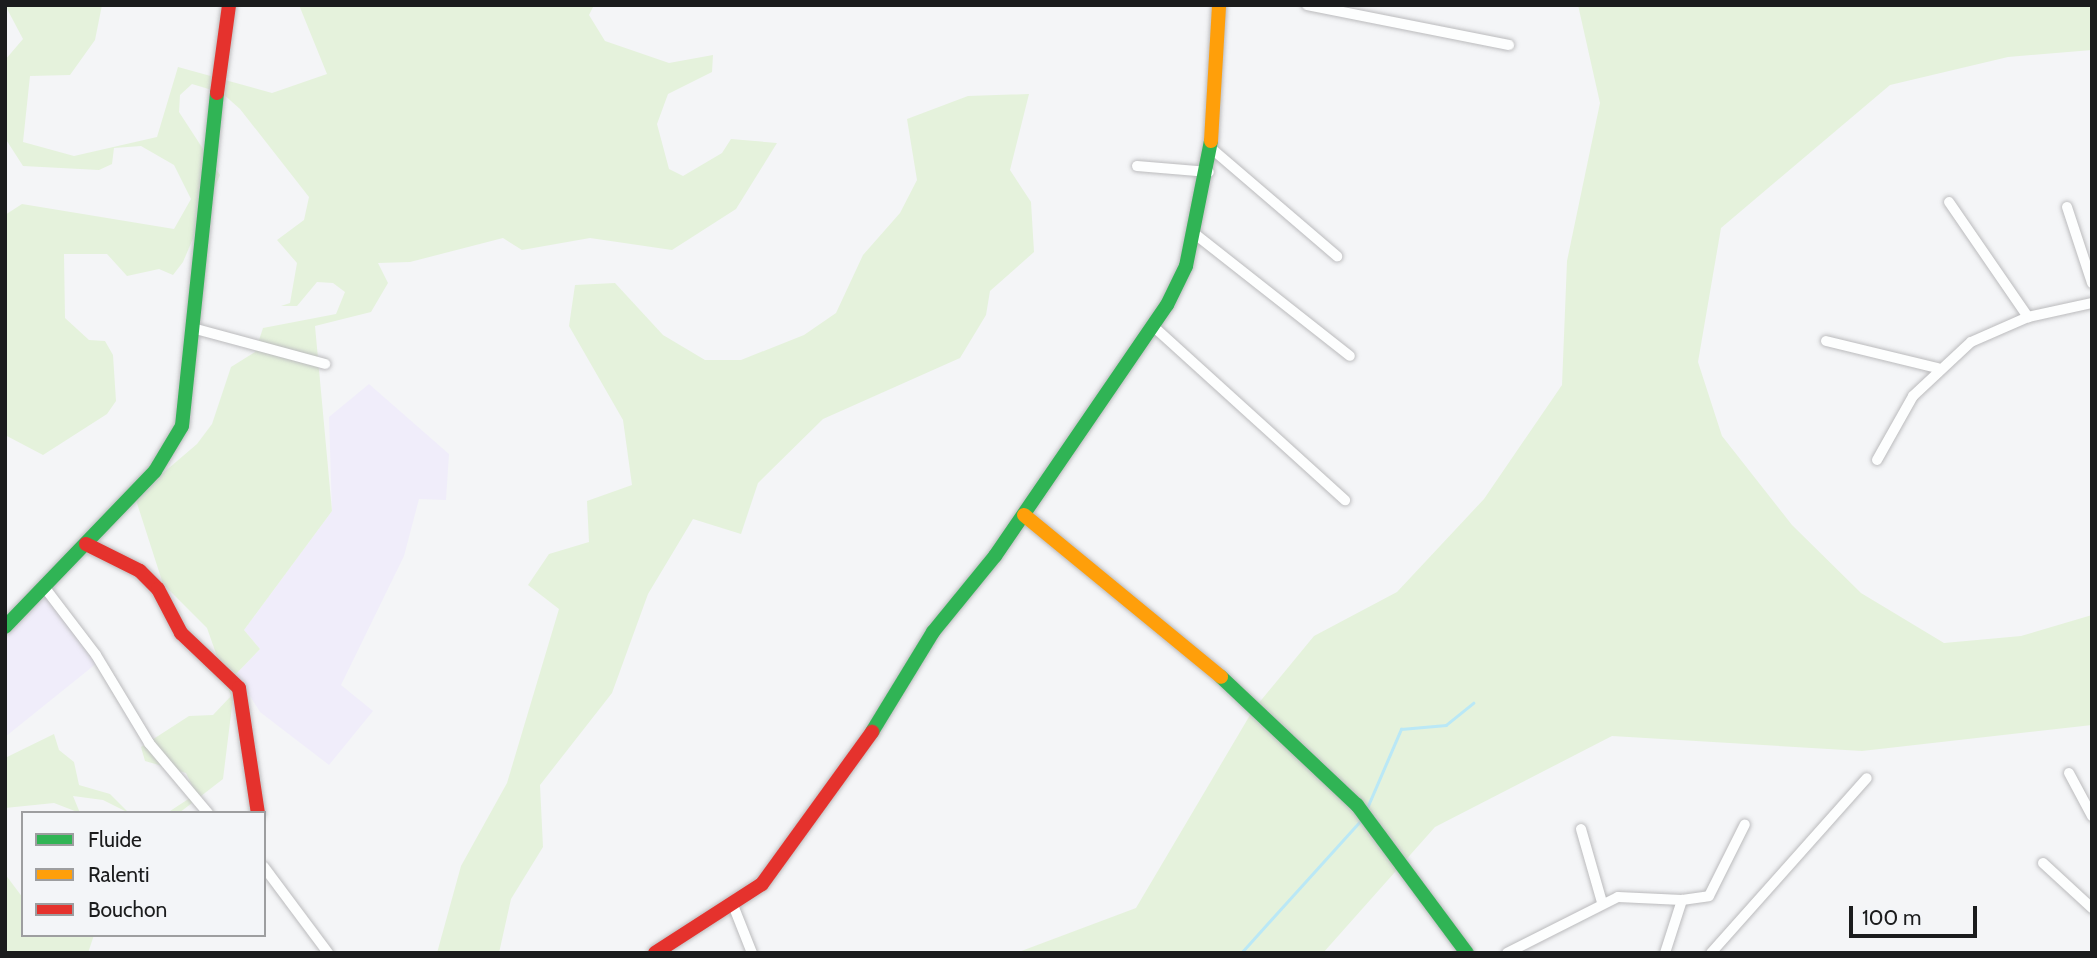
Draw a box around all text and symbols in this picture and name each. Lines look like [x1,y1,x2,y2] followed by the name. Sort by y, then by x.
[21,811,266,937] legend
[88,827,142,852] text: Fluide
[88,862,149,887] text: Ralenti
[1852,892,1980,936] scale bar
[88,897,167,922] text: Bouchon
[1862,905,1921,930] text: 100 m

